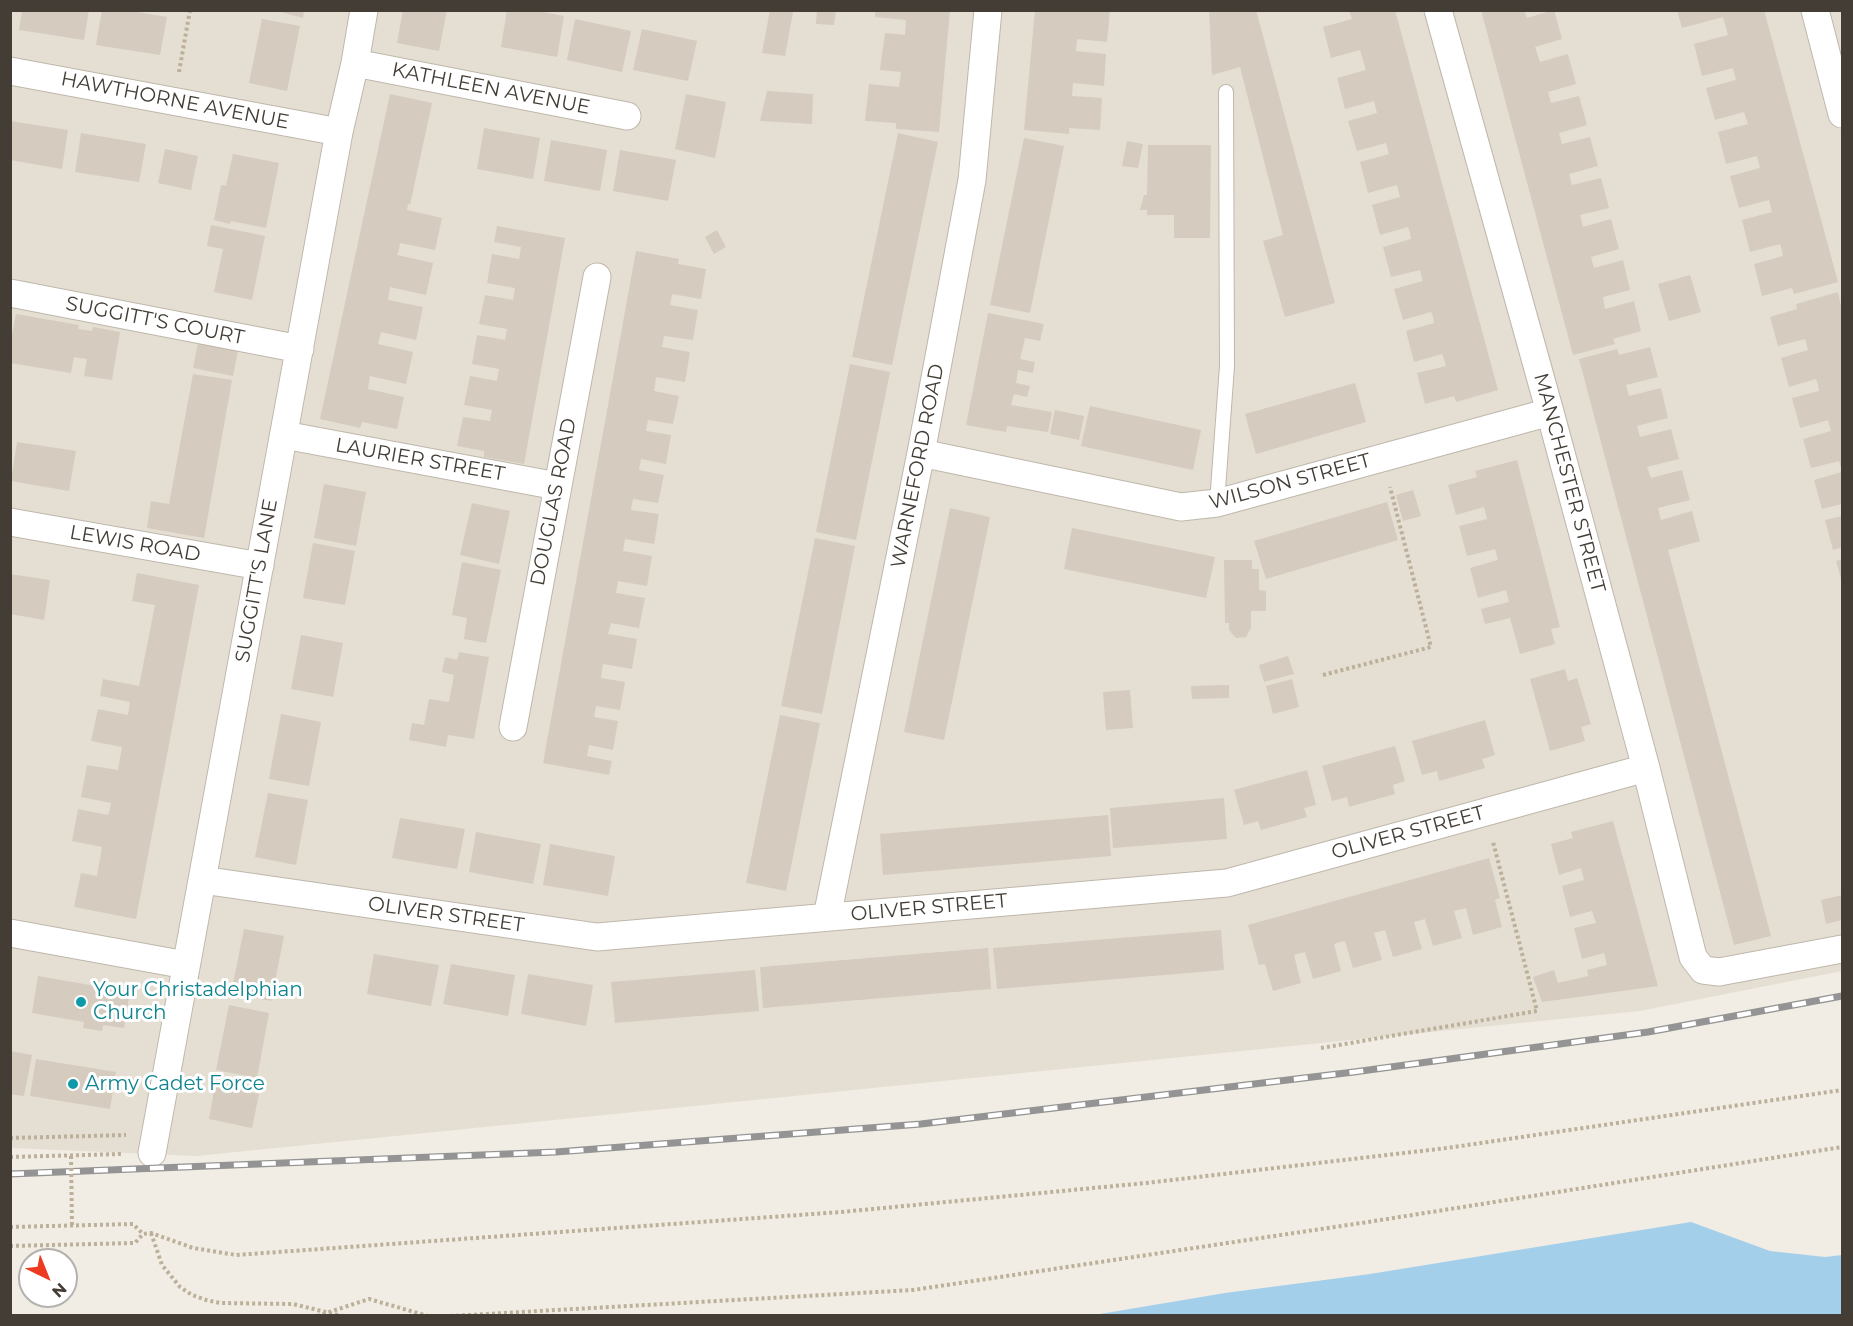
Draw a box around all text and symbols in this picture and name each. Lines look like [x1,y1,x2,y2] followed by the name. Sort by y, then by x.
[390,58,592,120] street label: KATHLEEN AVENUE
[59,67,291,135] street label: HAWTHORNE AVENUE
[63,292,247,350] street label: SUGGITT'S COURT
[886,362,950,570] street label: WARNEFORD ROAD
[1528,371,1610,595] street label: MANCHESTER STREET
[526,416,582,588] street label: DOUGLAS ROAD
[333,433,507,487] street label: LAURIER STREET
[1207,449,1373,515] street label: WILSON STREET
[231,497,283,665] street label: SUGGITT'S LANE
[68,521,202,567] street label: LEWIS ROAD
[1329,801,1487,865] street label: OLIVER STREET
[850,889,1008,927] street label: OLIVER STREET
[366,892,526,938] street label: OLIVER STREET
[93,978,303,1025] place label: Your Christadelphian Church
[74,995,88,1009] marker: Your Christadelphian Church
[85,1072,265,1096] place label: Army Cadet Force
[66,1077,80,1091] marker: Army Cadet Force
[18,1248,78,1308] north arrow
[48,1279,70,1301] text: N

